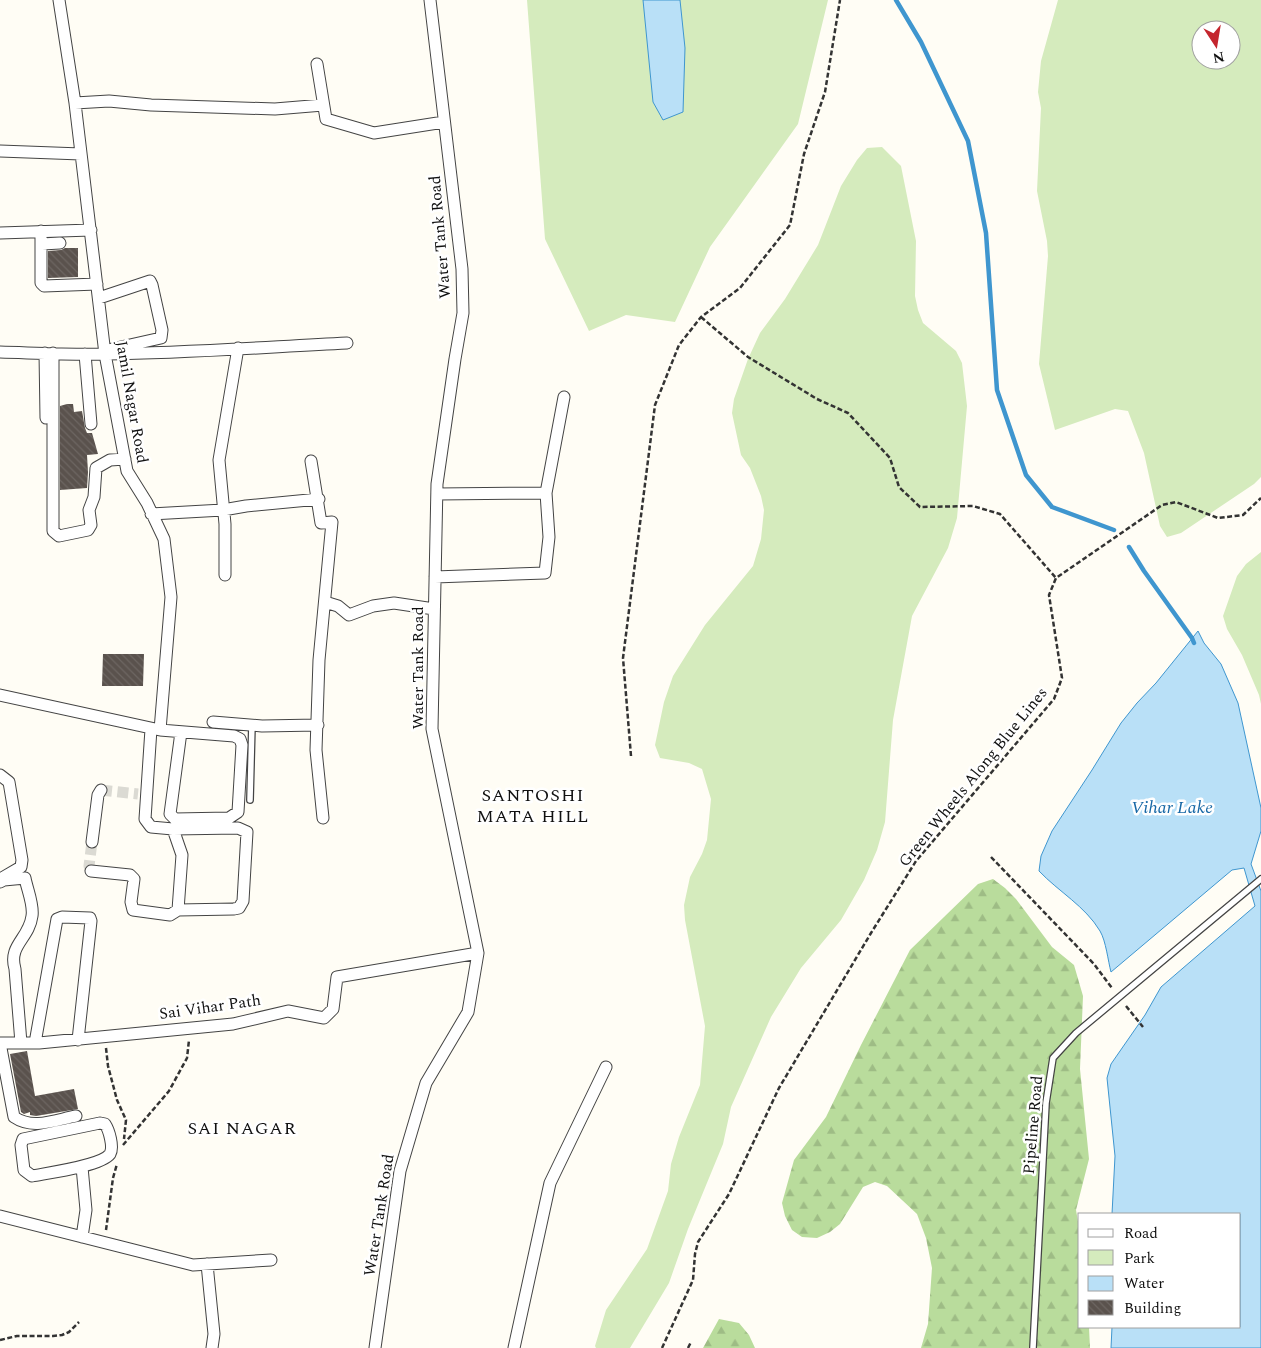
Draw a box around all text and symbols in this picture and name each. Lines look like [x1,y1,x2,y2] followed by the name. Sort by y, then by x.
[1191,20,1241,70] north arrow
[1211,46,1226,69] text: N
[423,175,457,299] street label: Water Tank Road
[109,339,155,465] street label: Jamil Nagar Road
[406,606,430,730] street label: Water Tank Road
[893,682,1053,872] street label: Green Wheels Along Blue Lines
[477,782,590,830] district label: SANTOSHI MATA HILL
[1131,794,1213,821] water label: Vihar Lake
[158,988,262,1026] street label: Sai Vihar Path
[1017,1075,1049,1175] street label: Pipeline Road
[187,1115,297,1142] district label: SAI NAGAR
[358,1152,400,1278] street label: Water Tank Road
[1078,1213,1241,1328] legend
[1124,1222,1158,1245] text: Road
[1124,1247,1155,1270] text: Park
[1124,1272,1164,1295] text: Water
[1124,1297,1181,1320] text: Building

